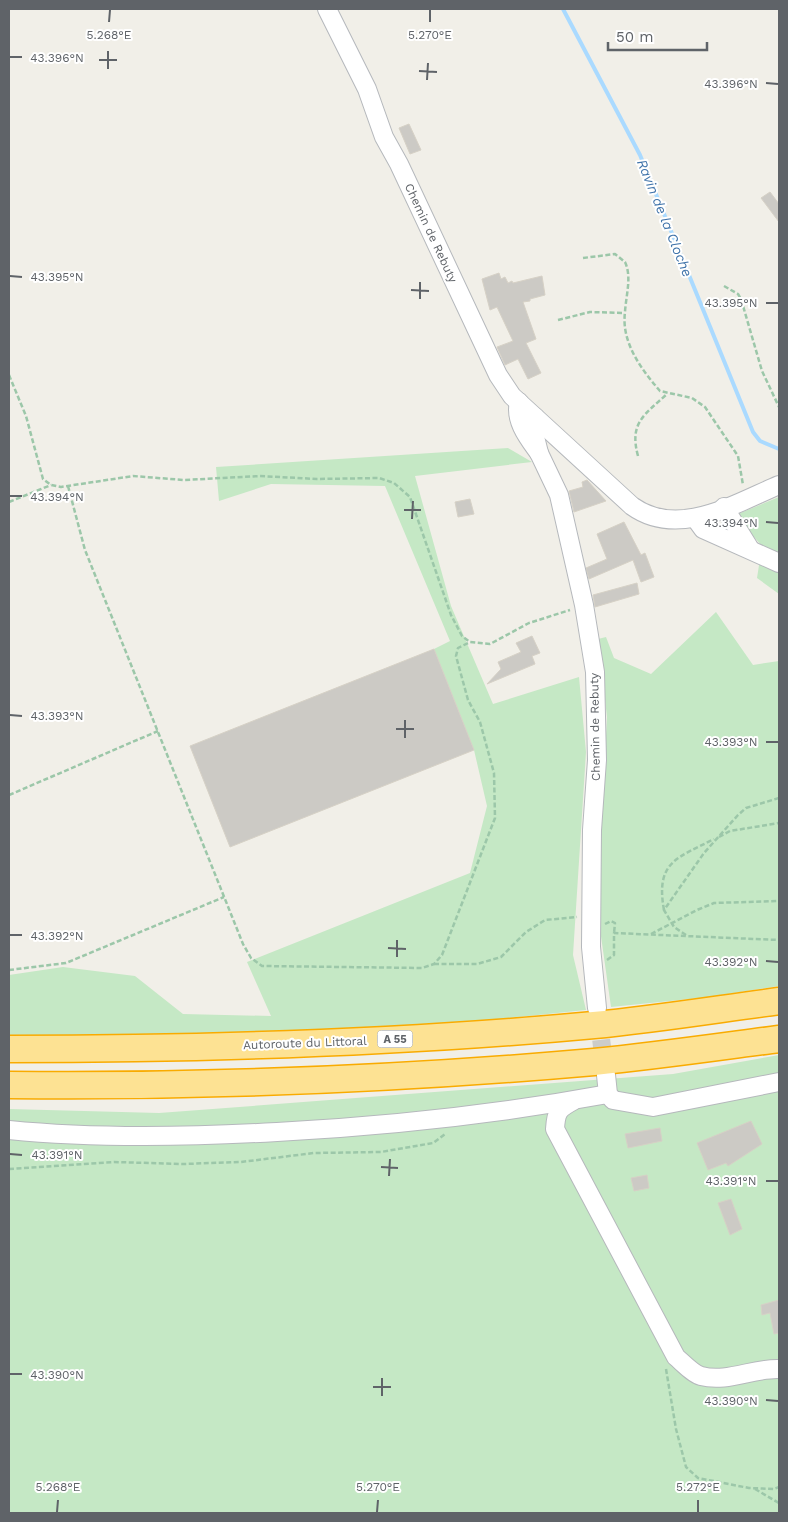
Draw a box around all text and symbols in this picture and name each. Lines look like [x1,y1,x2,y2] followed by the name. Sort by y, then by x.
[608,20,707,52] scale bar
[86,28,132,42] text: 5.268°E
[408,28,452,42] text: 5.270°E
[616,28,653,46] text: 50 m
[30,51,84,65] text: 43.396°N
[704,77,758,91] text: 43.396°N
[634,157,696,279] water label: Ravin de la Cloche
[402,181,461,286] street label: Chemin de Rebuty
[30,270,84,284] text: 43.395°N
[704,296,758,310] text: 43.395°N
[30,490,84,504] text: 43.394°N
[704,516,758,530] text: 43.394°N
[587,672,603,781] street label: Chemin de Rebuty
[30,709,84,723] text: 43.393°N
[704,735,758,749] text: 43.393°N
[30,929,84,943] text: 43.392°N
[704,955,758,969] text: 43.392°N
[378,1030,412,1048] road number: A 55
[243,1034,367,1052] street label: Autoroute du Littoral
[32,1148,82,1162] text: 43.391°N
[706,1174,756,1188] text: 43.391°N
[30,1368,84,1382] text: 43.390°N
[704,1394,758,1408] text: 43.390°N
[35,1480,81,1494] text: 5.268°E
[356,1480,400,1494] text: 5.270°E
[676,1480,720,1494] text: 5.272°E

